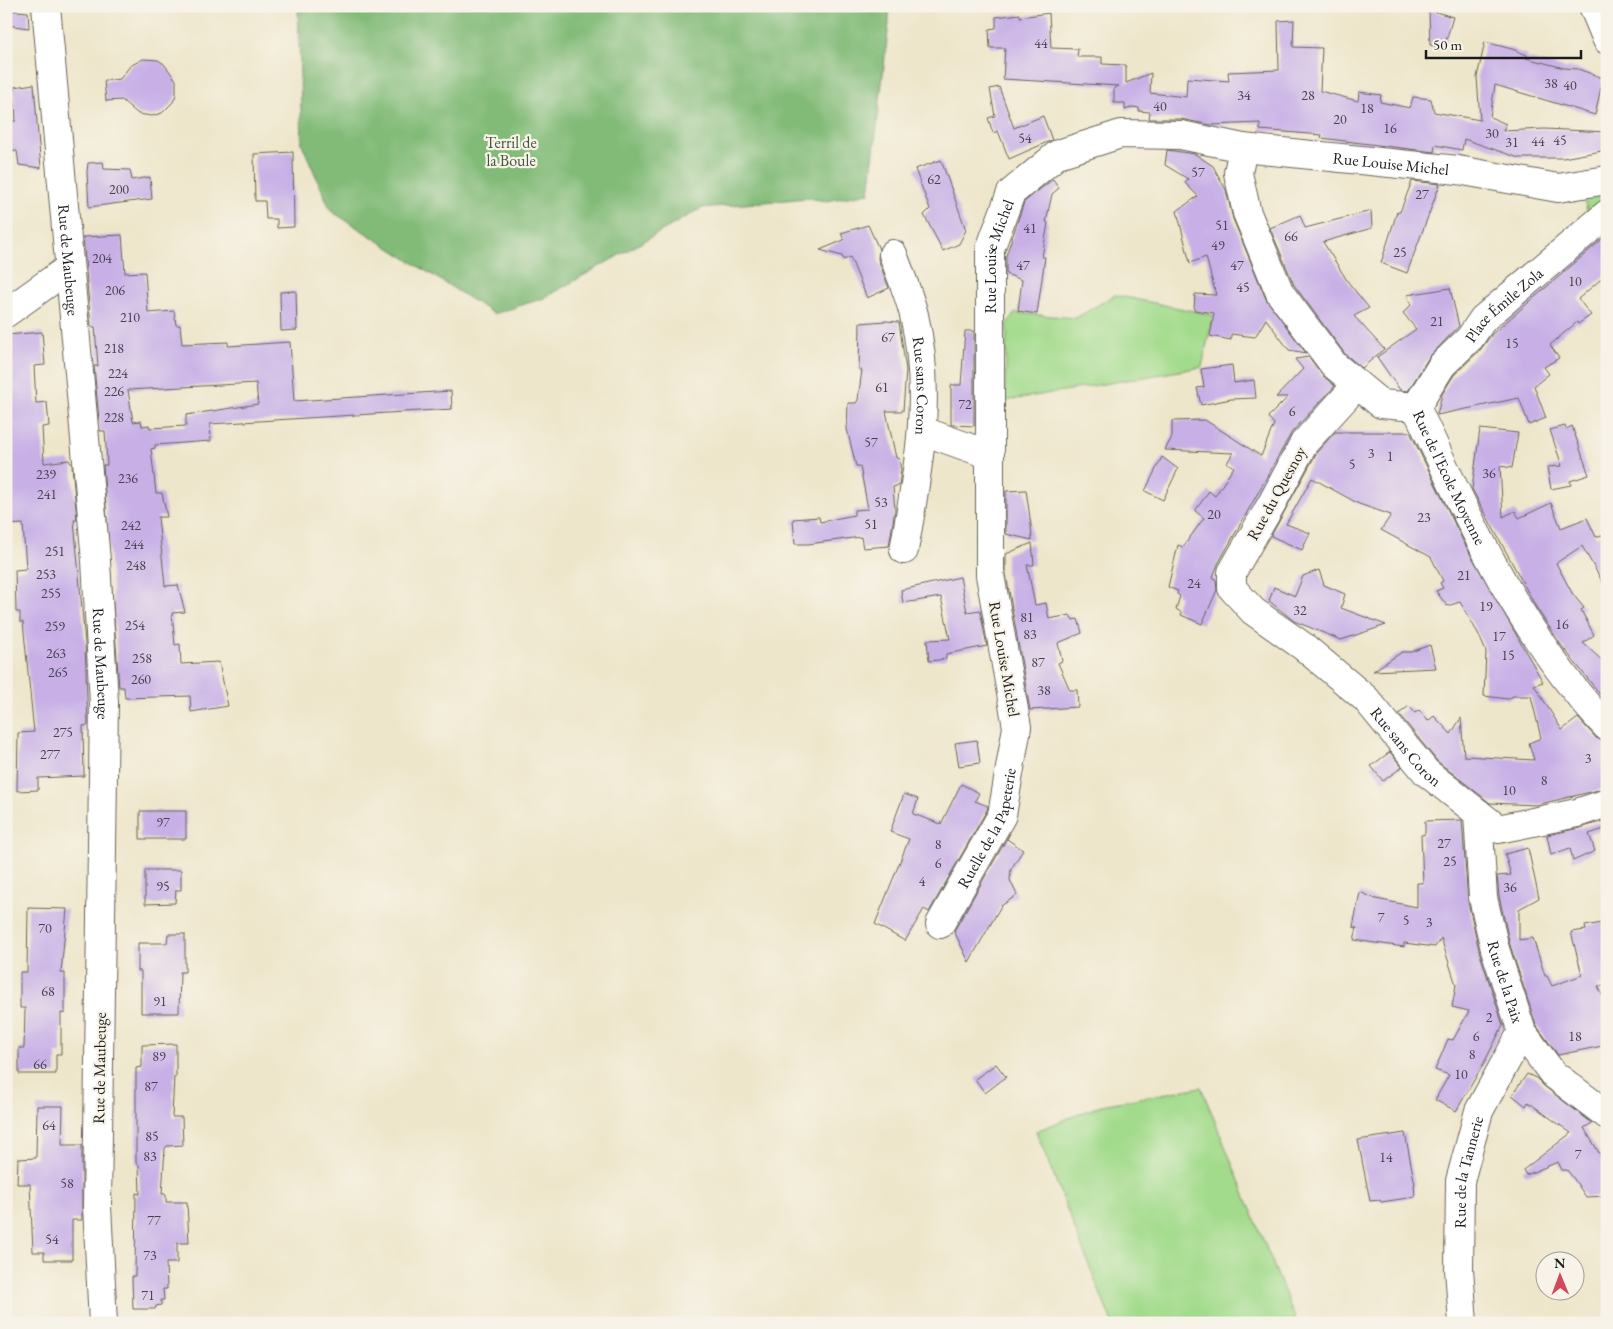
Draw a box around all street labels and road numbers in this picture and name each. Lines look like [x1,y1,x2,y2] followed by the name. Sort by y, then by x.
[1332,147,1450,180] street label: Rue Louise Michel
[980,196,1019,313] street label: Rue Louise Michel
[53,203,84,317] street label: Rue de Maubeuge
[1460,262,1548,347] street label: Place Émile Zola
[907,335,933,436] street label: Rue sans Coron
[1408,407,1491,549] street label: Rue de l'Ecole Moyenne
[1242,442,1311,544] street label: Rue du Quesnoy
[984,600,1025,719] street label: Rue Louise Michel
[88,607,114,720] street label: Rue de Maubeuge
[1366,703,1446,792] street label: Rue sans Coron
[953,766,1021,892] street label: Ruelle de la Papeterie
[1482,939,1528,1026] street label: Rue de la Paix
[88,1012,111,1124] street label: Rue de Maubeuge
[1449,1114,1488,1228] street label: Rue de la Tannerie

